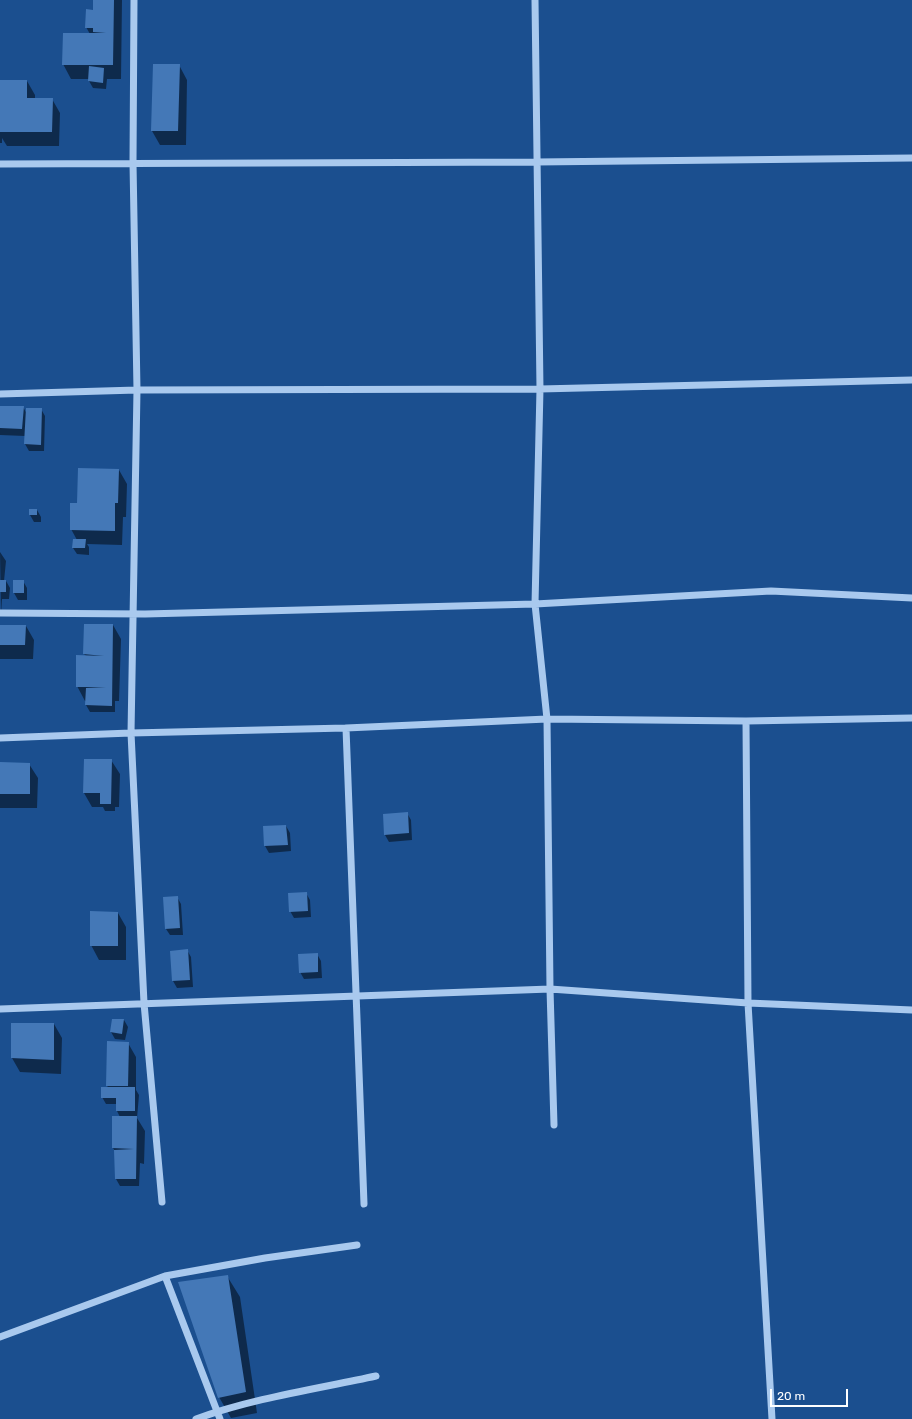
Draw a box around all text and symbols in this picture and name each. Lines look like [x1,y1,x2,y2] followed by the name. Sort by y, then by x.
[772,1381,850,1407] scale bar
[777,1389,805,1403] text: 20 m

